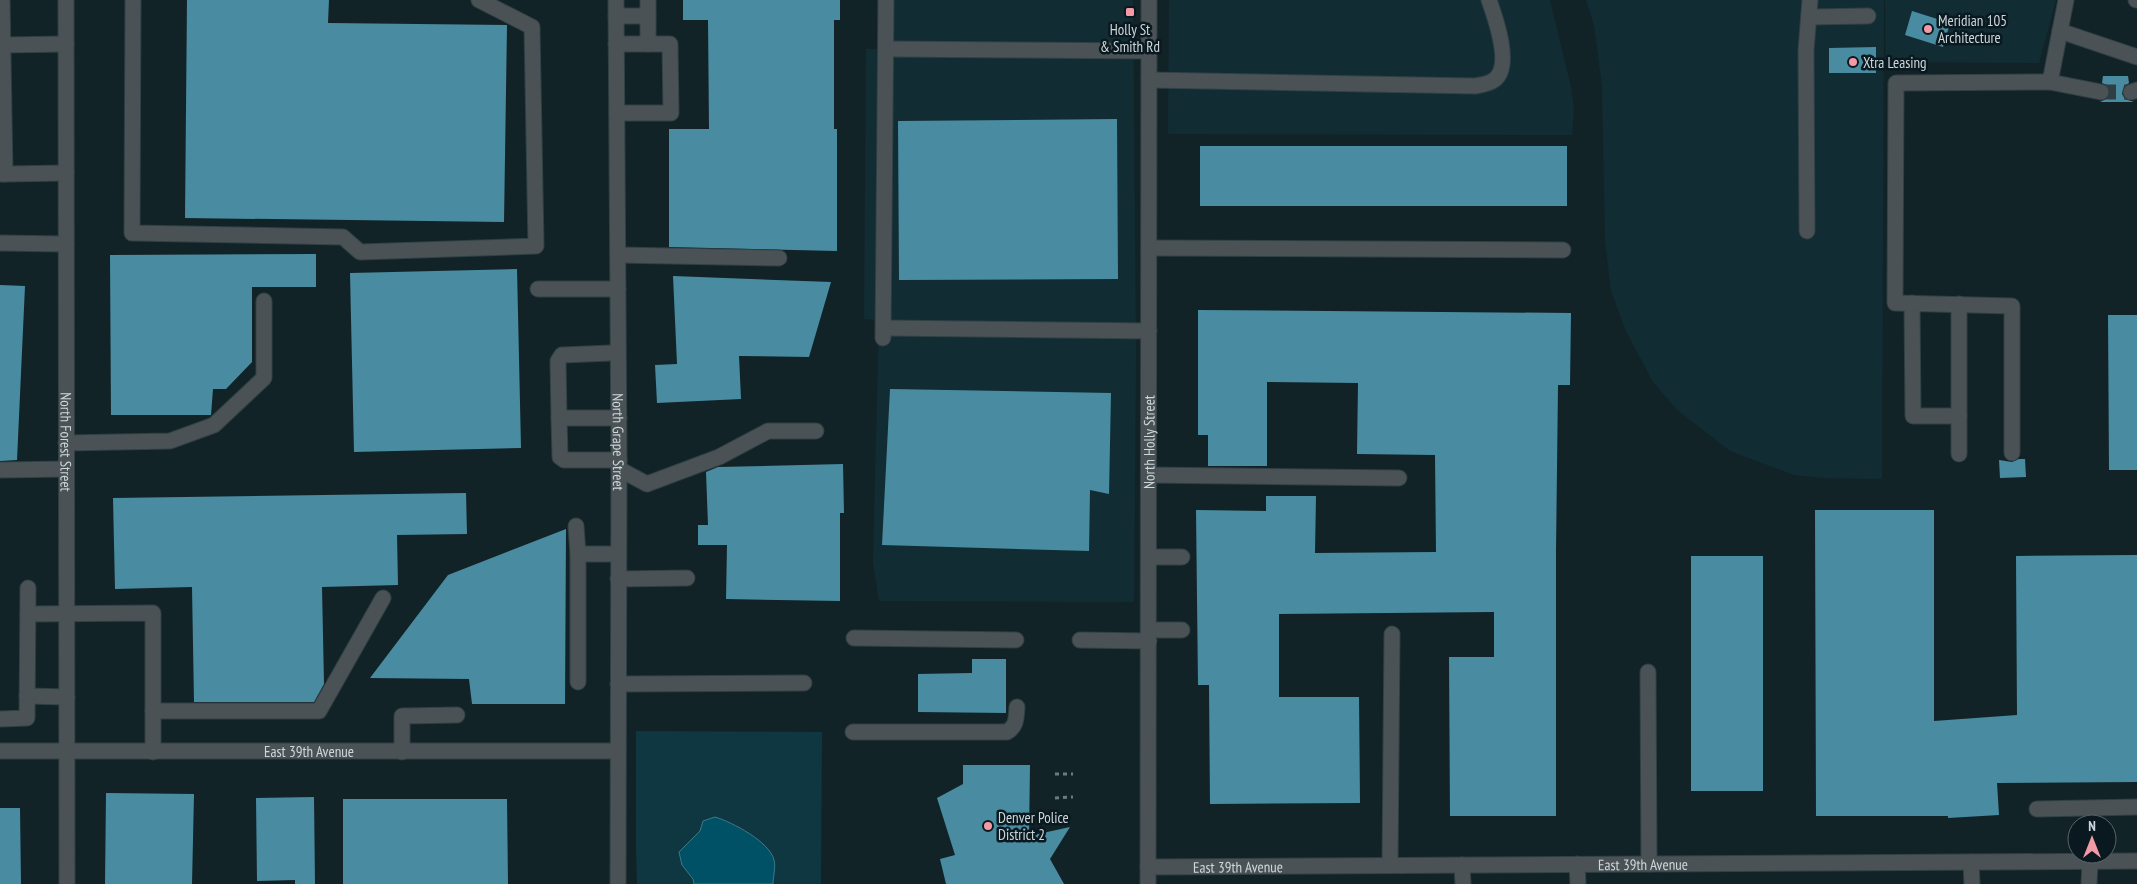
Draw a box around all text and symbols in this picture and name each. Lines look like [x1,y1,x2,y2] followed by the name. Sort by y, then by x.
[1124,6,1136,18] marker: Holly St & Smith Rd
[1938,11,2007,47] place label: Meridian 105 Architecture
[1100,20,1160,56] place label: Holly St & Smith Rd
[1922,23,1934,35] marker: Meridian 105 Architecture
[1863,53,1927,72] place label: Xtra Leasing
[1847,56,1859,68] marker: Xtra Leasing
[57,392,76,492] street label: North Forest Street
[609,393,629,491] street label: North Grape Street
[1139,395,1158,489] street label: North Holly Street
[264,742,354,761] street label: East 39th Avenue
[998,808,1069,844] place label: Denver Police District 2
[2067,814,2117,864] north arrow
[2088,817,2096,835] text: N
[982,820,994,832] marker: Denver Police District 2
[1598,854,1688,874] street label: East 39th Avenue
[1193,857,1283,876] street label: East 39th Avenue

